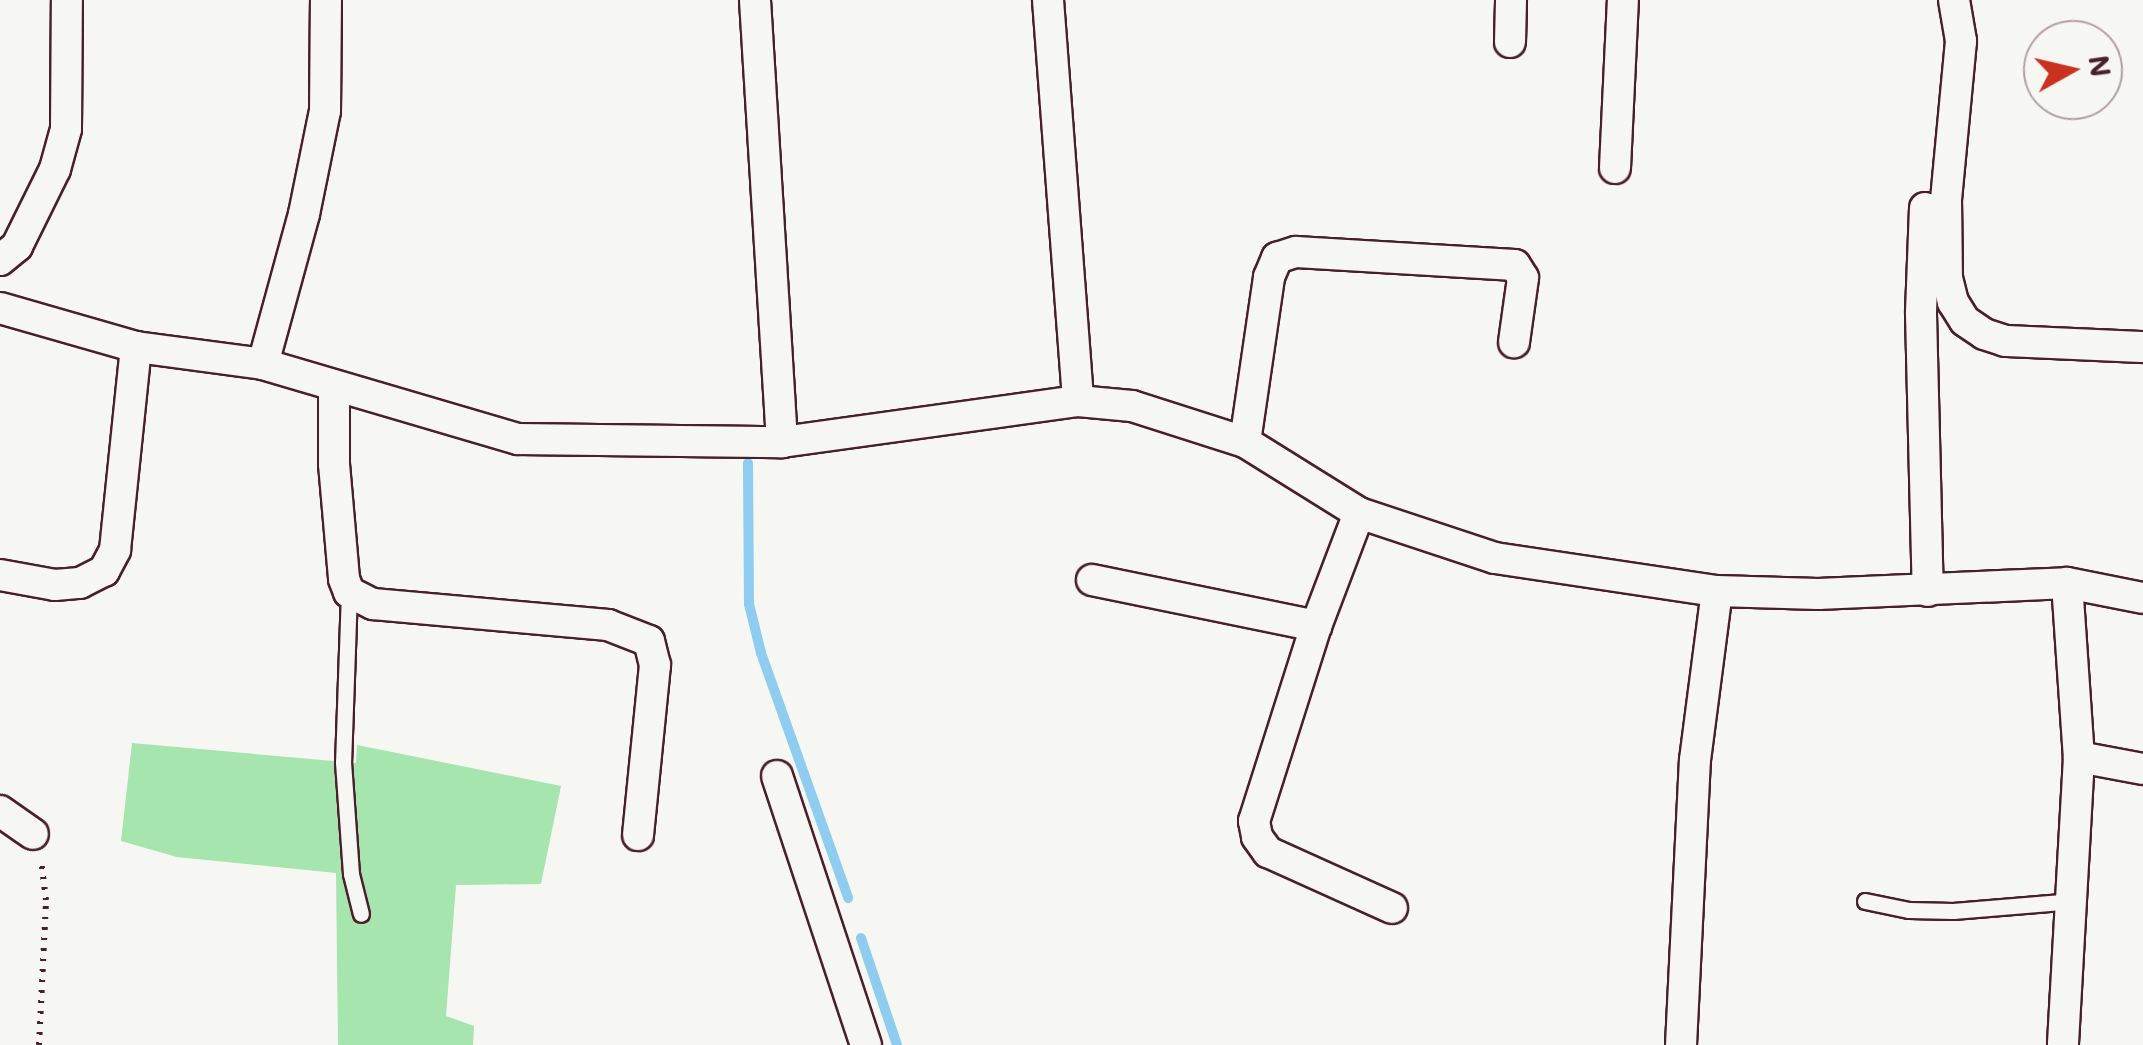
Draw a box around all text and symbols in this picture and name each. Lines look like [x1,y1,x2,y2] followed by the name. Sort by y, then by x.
[2023,20,2123,120] north arrow
[2081,53,2120,79] text: N

